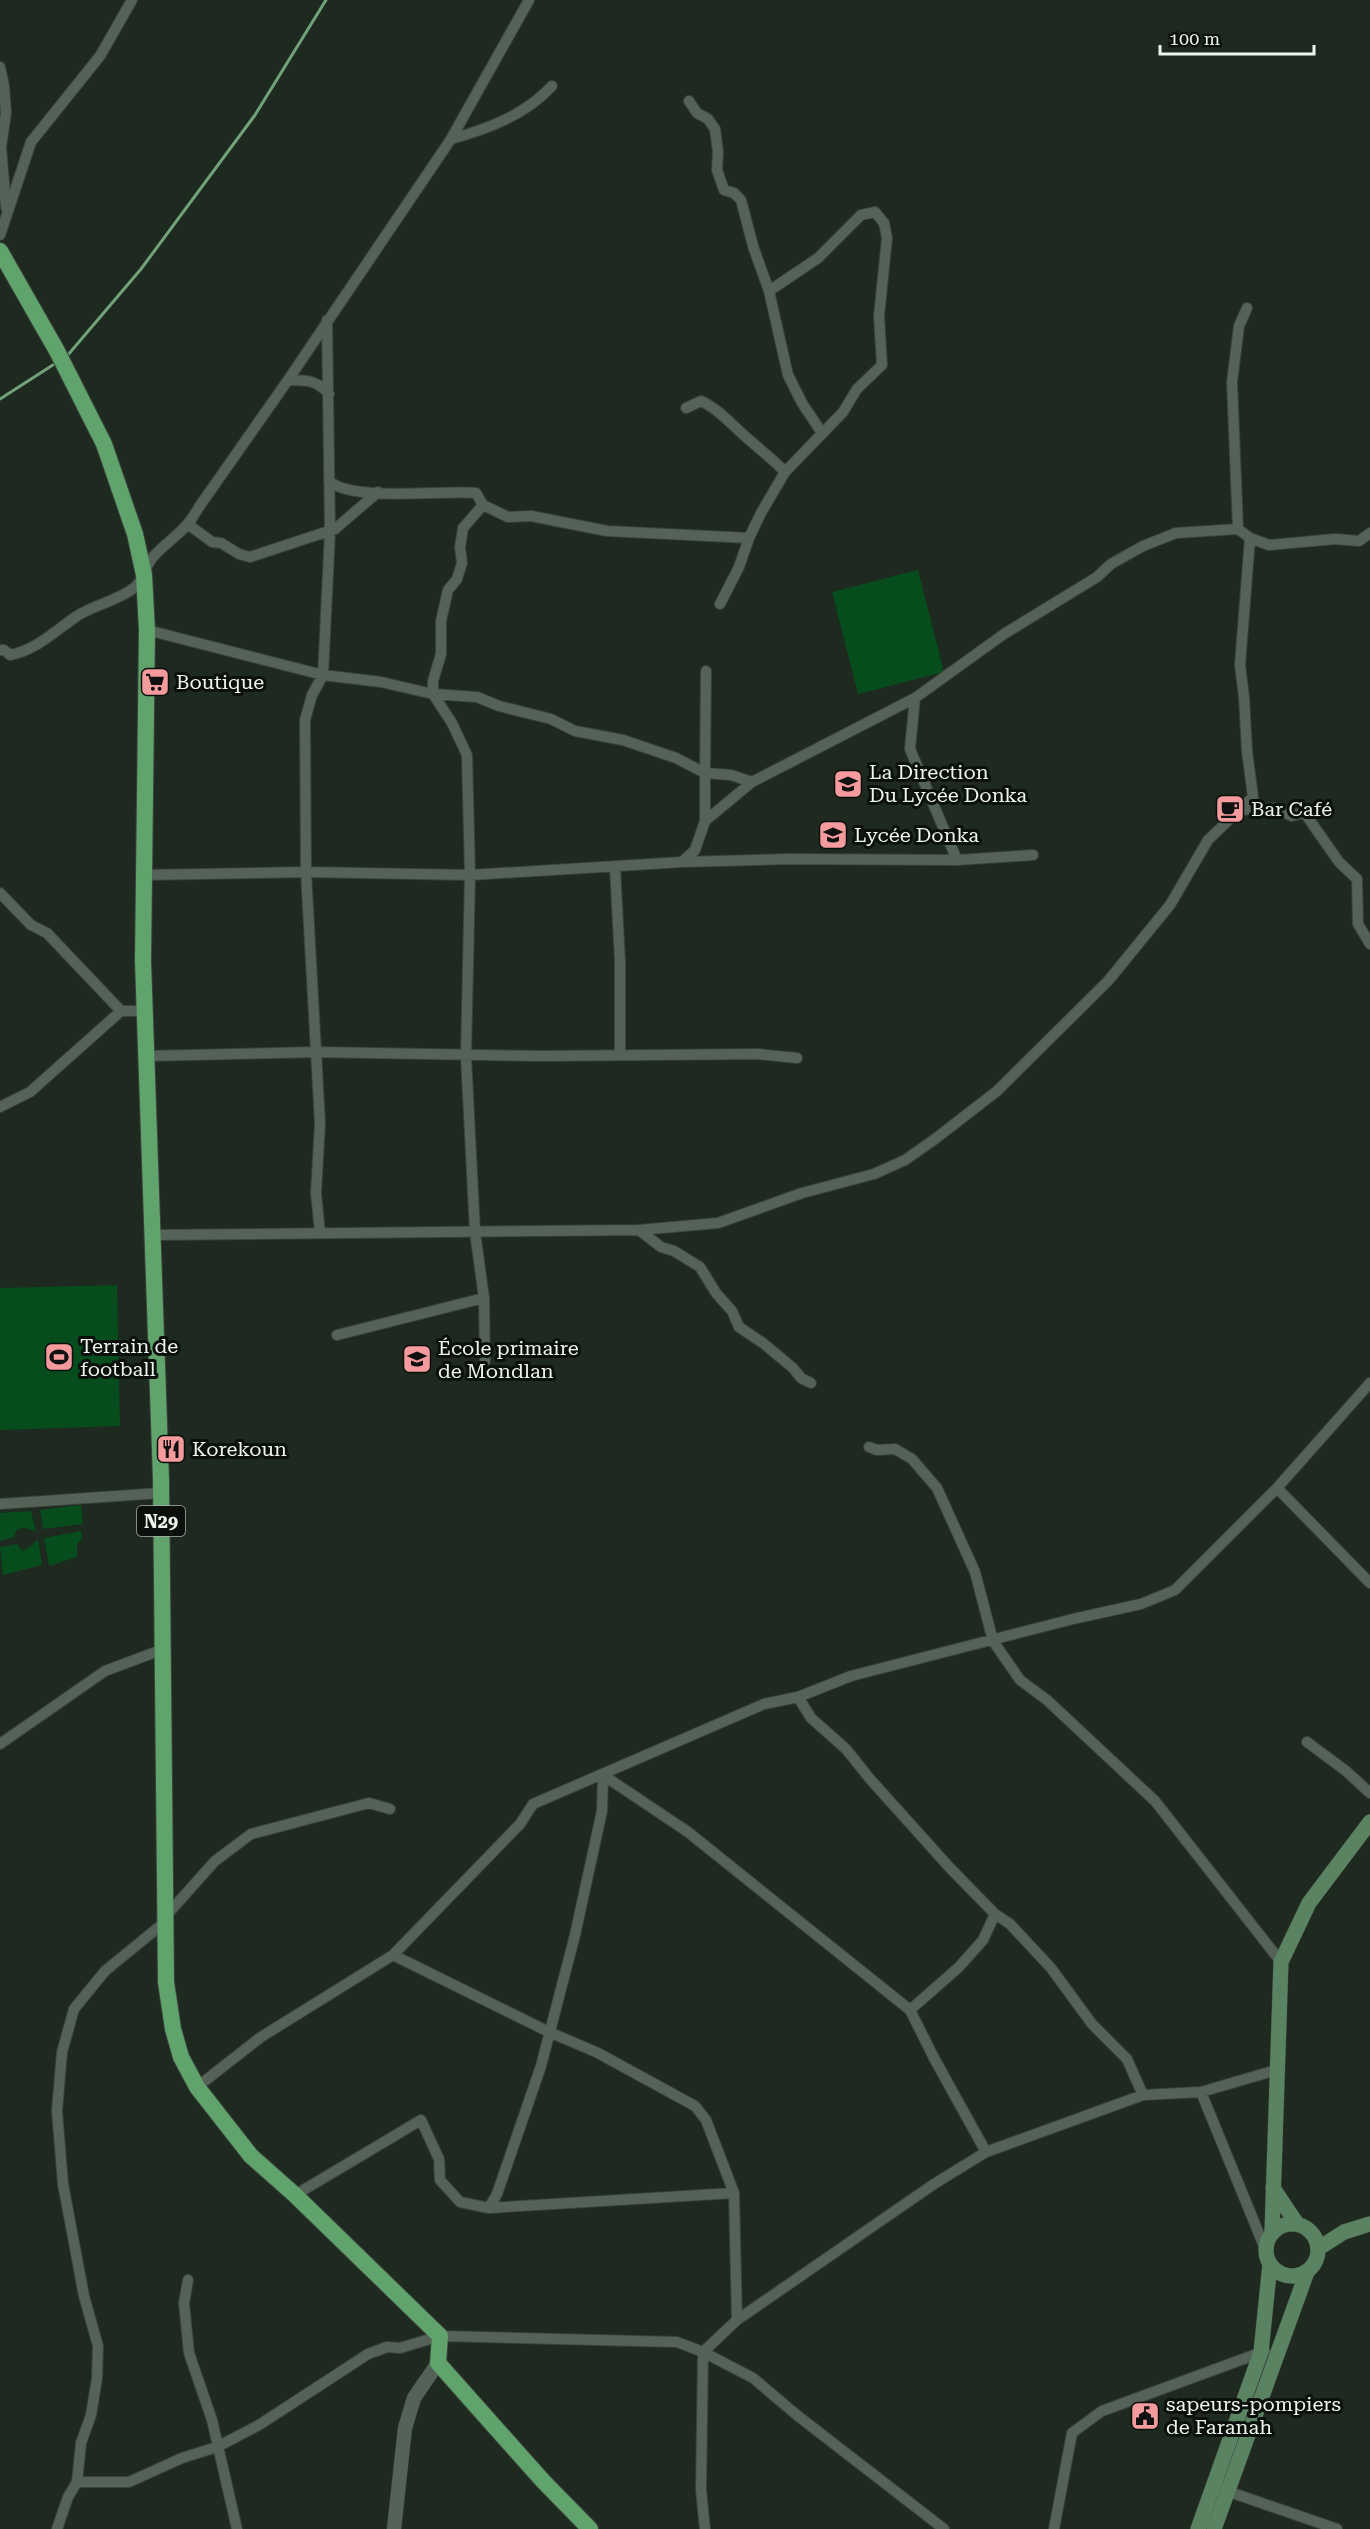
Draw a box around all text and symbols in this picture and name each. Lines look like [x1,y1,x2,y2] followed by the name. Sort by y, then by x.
[1160,18,1314,56] scale bar
[1169,28,1220,49] text: 100 m
[139,666,171,698] supermarket icon: Boutique
[176,670,264,694] place label: Boutique
[869,760,1027,807] place label: La Direction Du Lycée Donka
[832,768,864,800] school or university icon: La Direction Du Lycée Donka
[1214,793,1246,825] cafe icon: Bar Café
[1251,797,1332,821] place label: Bar Café
[817,819,849,851] school or university icon: Lycée Donka
[854,823,979,847] place label: Lycée Donka
[80,1334,178,1381] place label: Terrain de football
[438,1336,579,1383] place label: École primaire de Mondlan
[43,1341,75,1373] sports icon: Terrain de football
[401,1343,433,1375] school or university icon: École primaire de Mondlan
[155,1433,187,1465] restaurant icon: Korekoun
[192,1437,287,1461] place label: Korekoun
[137,1506,185,1536] road number: N29
[1166,2392,1341,2439] place label: sapeurs-pompiers de Faranah
[1129,2400,1161,2432] public building icon: sapeurs-pompiers de Faranah

